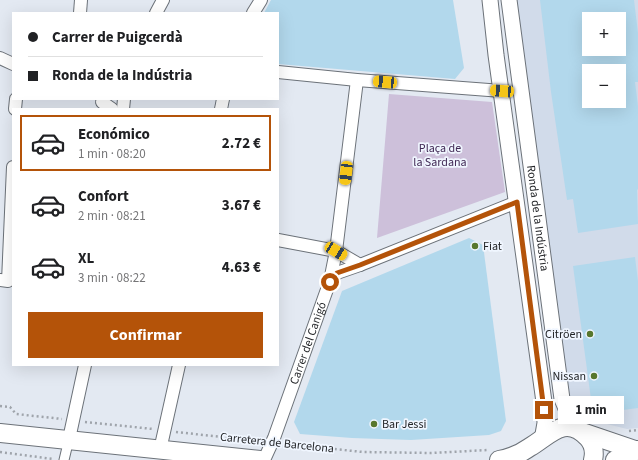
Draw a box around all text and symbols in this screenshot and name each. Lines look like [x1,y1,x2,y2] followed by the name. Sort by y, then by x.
[582,12,626,108] map controls
[582,12,626,56] button: +
[52,27,183,48] text: Carrer de Puigcerdà
[582,64,626,108] button: −
[52,65,192,86] text: Ronda de la Indústria
[373,75,397,89] car
[490,84,514,98] car
[78,124,150,145] text: Económico
[30,125,66,161] icon: car
[222,133,261,154] text: 2.72 €
[413,140,467,171] park label: Plaça de la Sardana
[78,145,146,163] text: 1 min · 08:20
[339,160,353,186] car
[523,164,553,272] street label: Ronda de la Indústria
[78,186,129,207] text: Confort
[30,187,66,223] icon: car
[222,195,261,216] text: 3.67 €
[78,207,146,225] text: 2 min · 08:21
[483,238,502,255] place label: Fiat
[323,240,349,262] car
[470,241,480,251] marker: Fiat
[78,248,94,269] text: XL
[30,249,66,285] icon: car
[222,257,261,278] text: 4.63 €
[78,269,146,287] text: 3 min · 08:22
[321,273,339,291] route start
[285,299,330,387] street label: Carrer del Canigó
[28,312,263,358] button: Confirmar
[545,326,582,343] place label: Citröen
[585,329,595,339] marker: Citröen
[553,368,586,385] place label: Nissan
[589,371,599,381] marker: Nissan
[558,396,624,424] callout: 1 min
[535,401,553,419] route end
[575,401,607,419] text: 1 min
[382,416,426,433] place label: Bar Jessi
[369,419,379,429] marker: Bar Jessi
[219,429,335,457] street label: Carretera de Barcelona

